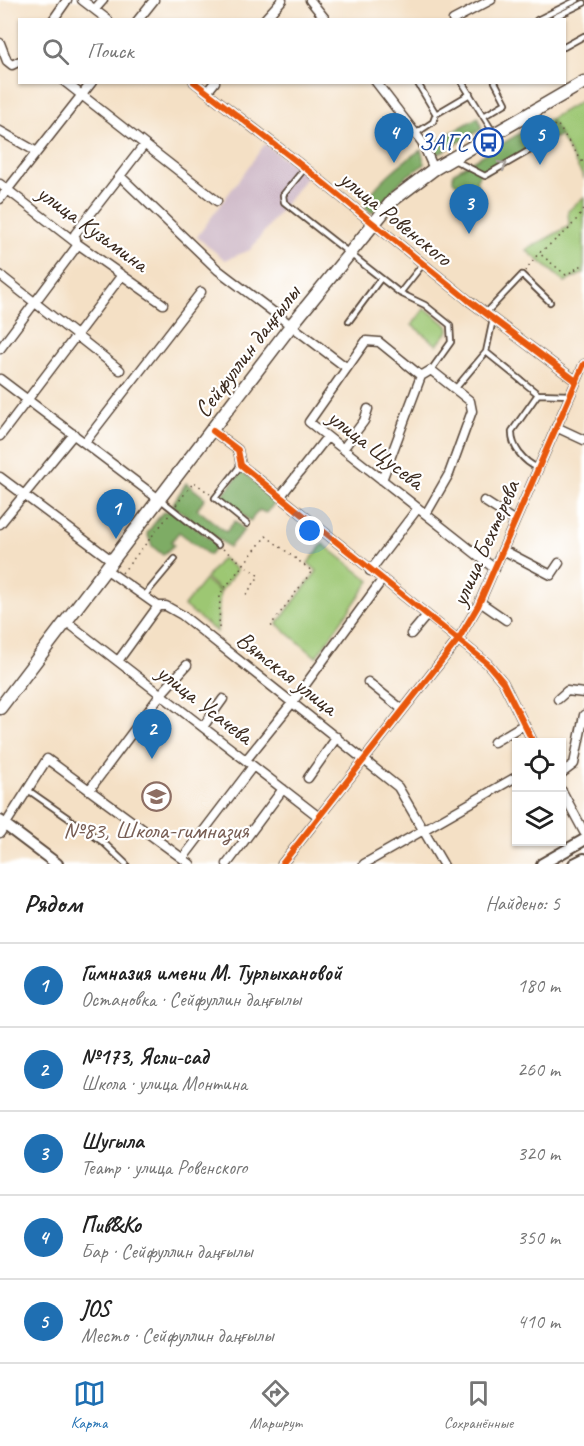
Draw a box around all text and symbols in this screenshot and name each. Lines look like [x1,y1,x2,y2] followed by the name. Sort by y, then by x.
[18,18,566,84] search box
[39,35,72,68] icon: search
[87,37,133,65] text: Поиск
[374,114,414,163] pin: 4
[520,116,560,165] pin: 5
[473,126,505,158] bus stop icon: ЗАГС
[419,127,470,157] place label: ЗАГС
[497,161,507,173] one-way arrow
[332,162,460,274] street label: улица Ровенского
[30,176,156,280] street label: улица Кузьмина
[450,184,488,234] pin: 3
[187,277,308,423] street label: Сейфуллин даңғылы
[320,401,432,497] street label: улица Щусева
[443,474,527,613] street label: улица Бехтерева
[96,490,136,539] pin: 1
[295,516,324,545] your location
[230,624,345,723] street label: Вятская улица
[149,656,261,752] street label: улица Усачева
[132,710,172,759] pin: 2
[512,738,566,846] map controls
[512,738,566,792] button: locate
[140,781,172,813] school or university icon: №83, Школа-гимназия
[512,792,566,846] button: layers
[63,815,250,846] place label: №83, Школа-гимназия
[24,887,82,920] text: Рядом
[485,891,560,916] text: Найдено: 5
[81,959,341,987] text: Гимназия имени М. Турлыхановой
[39,973,48,998] text: 1
[517,973,560,998] text: 180 m
[81,987,301,1012] text: Остановка · Сейфуллин даңғылы
[81,1043,208,1071] text: №173, Ясли-сад
[39,1057,48,1082] text: 2
[517,1057,560,1082] text: 260 m
[81,1071,247,1096] text: Школа · улица Монтина
[81,1127,144,1155] text: Шугыла
[39,1141,48,1166] text: 3
[517,1141,560,1166] text: 320 m
[81,1155,247,1180] text: Театр · улица Ровенского
[81,1211,141,1239] text: Пив&Ко
[39,1225,48,1250] text: 4
[517,1225,560,1250] text: 350 m
[81,1239,253,1264] text: Бар · Сейфуллин даңғылы
[81,1295,110,1323] text: JOS
[39,1309,48,1334] text: 5
[517,1309,560,1334] text: 410 m
[81,1323,273,1348] text: Место · Сейфуллин даңғылы
[71,1377,107,1433] tab: Карта
[249,1377,302,1433] tab: Маршрут
[444,1377,513,1433] tab: Сохранённые

